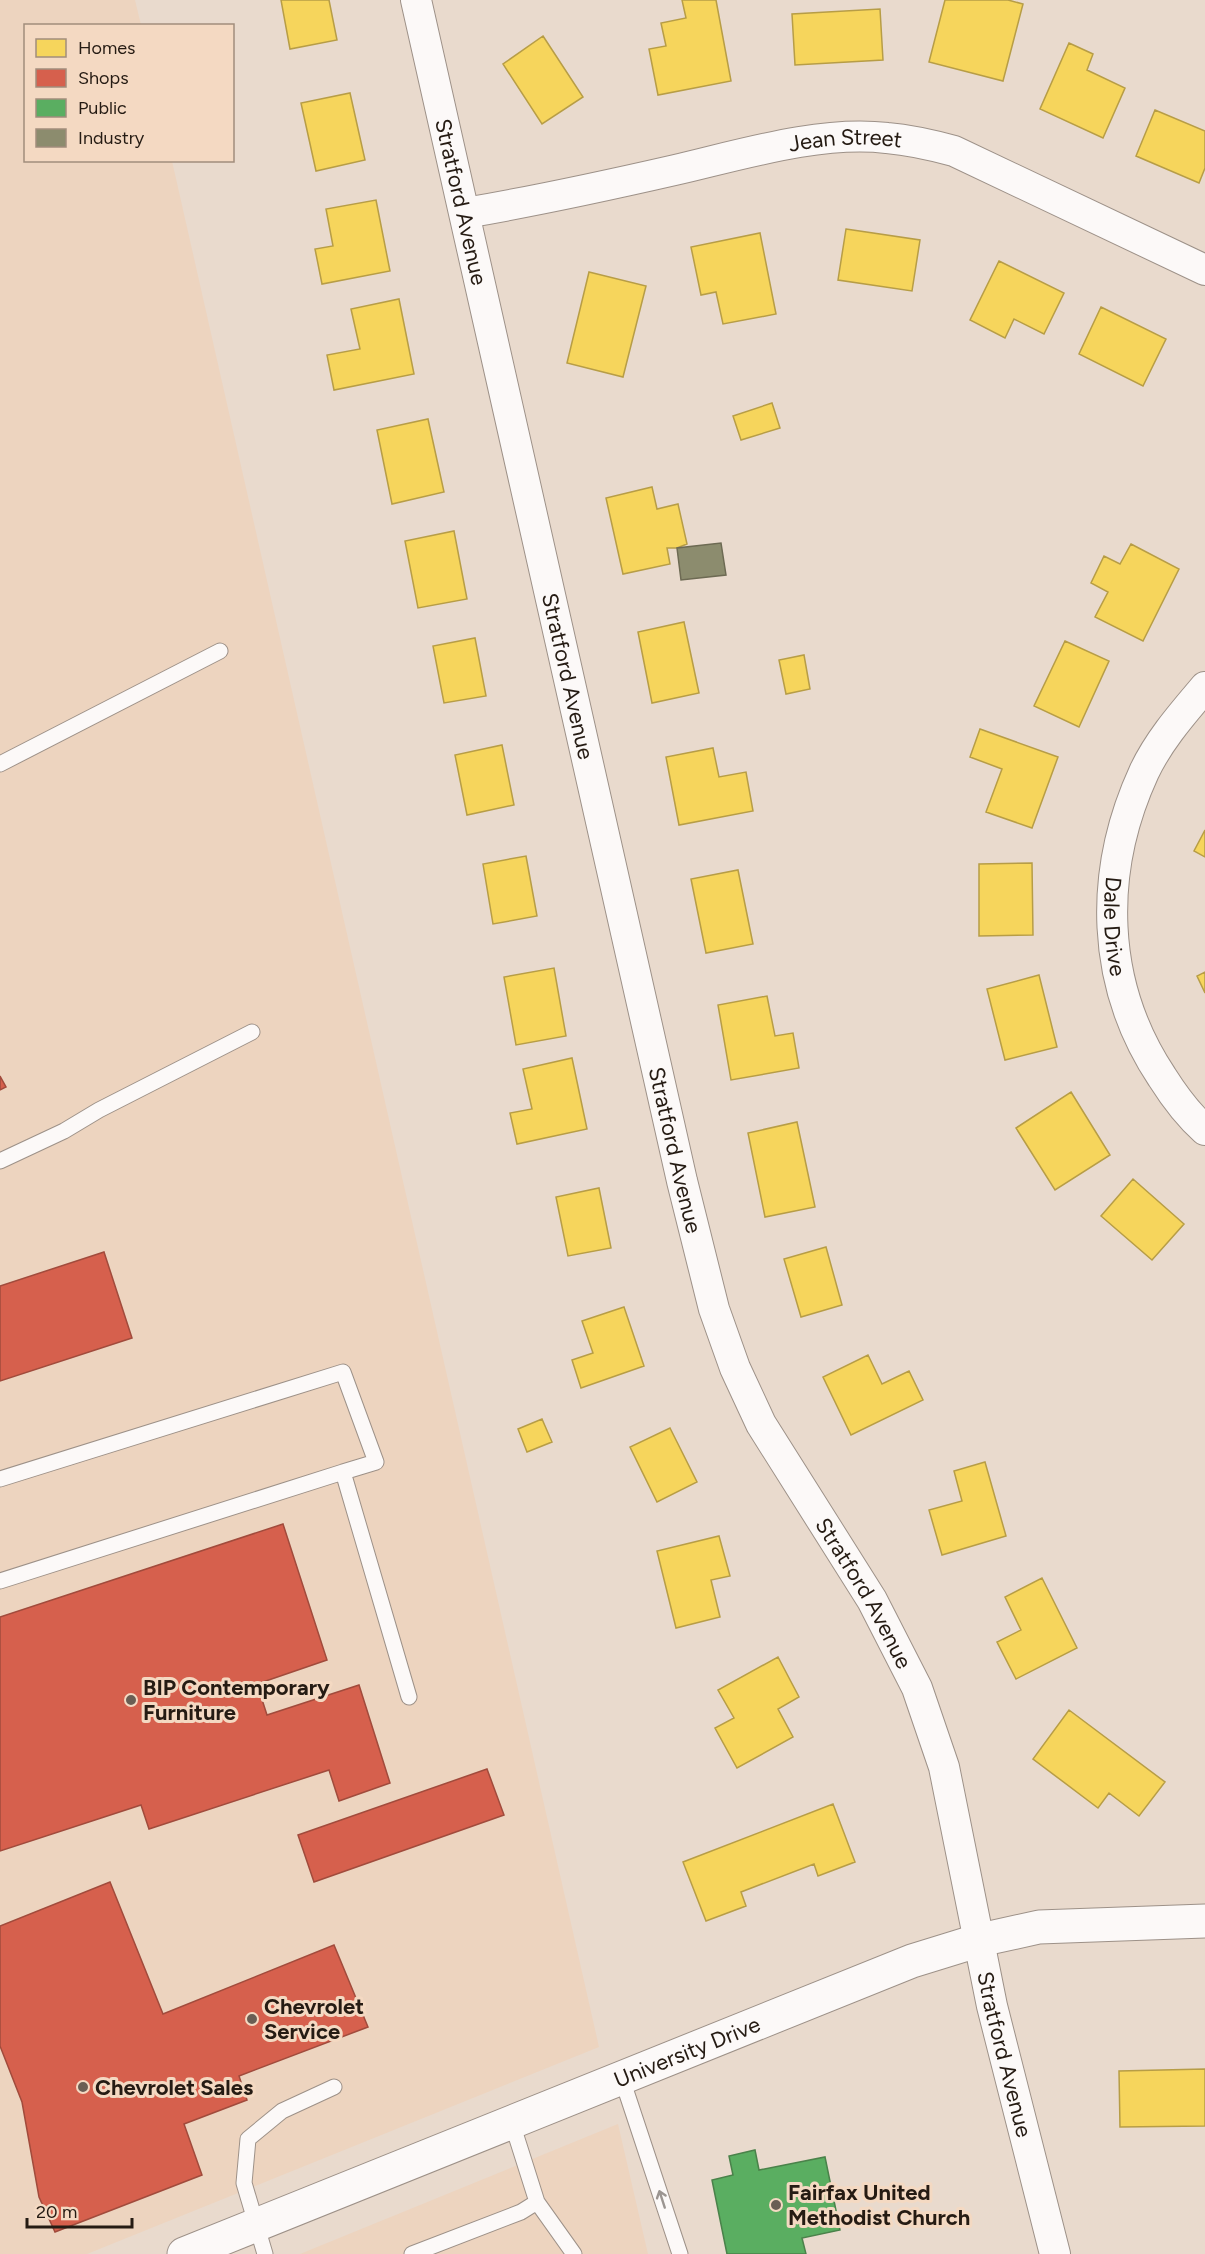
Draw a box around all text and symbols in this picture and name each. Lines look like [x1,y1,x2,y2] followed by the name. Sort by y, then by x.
[24,24,234,162] legend
[78,37,136,59] text: Homes
[78,67,129,89] text: Shops
[78,97,127,119] text: Public
[430,116,493,288] street label: Stratford Avenue
[786,123,904,157] street label: Jean Street
[78,127,145,149] text: Industry
[536,590,600,762] street label: Stratford Avenue
[1099,875,1132,978] street label: Dale Drive
[643,1064,708,1236] street label: Stratford Avenue
[810,1513,918,1673] street label: Stratford Avenue
[143,1674,330,1726] place label: BIP Contemporary Furniture
[124,1693,138,1707] marker: BIP Contemporary Furniture
[972,1969,1038,2140] street label: Stratford Avenue
[264,1993,364,2045] place label: Chevrolet Service
[610,2010,764,2093] street label: University Drive
[245,2012,259,2026] marker: Chevrolet Service
[95,2074,253,2101] place label: Chevrolet Sales
[76,2080,90,2094] marker: Chevrolet Sales
[788,2179,970,2231] place label: Fairfax United Methodist Church
[656,2189,667,2208] one-way arrow
[27,2191,132,2229] scale bar
[769,2198,783,2212] marker: Fairfax United Methodist Church
[36,2201,77,2223] text: 20 m

